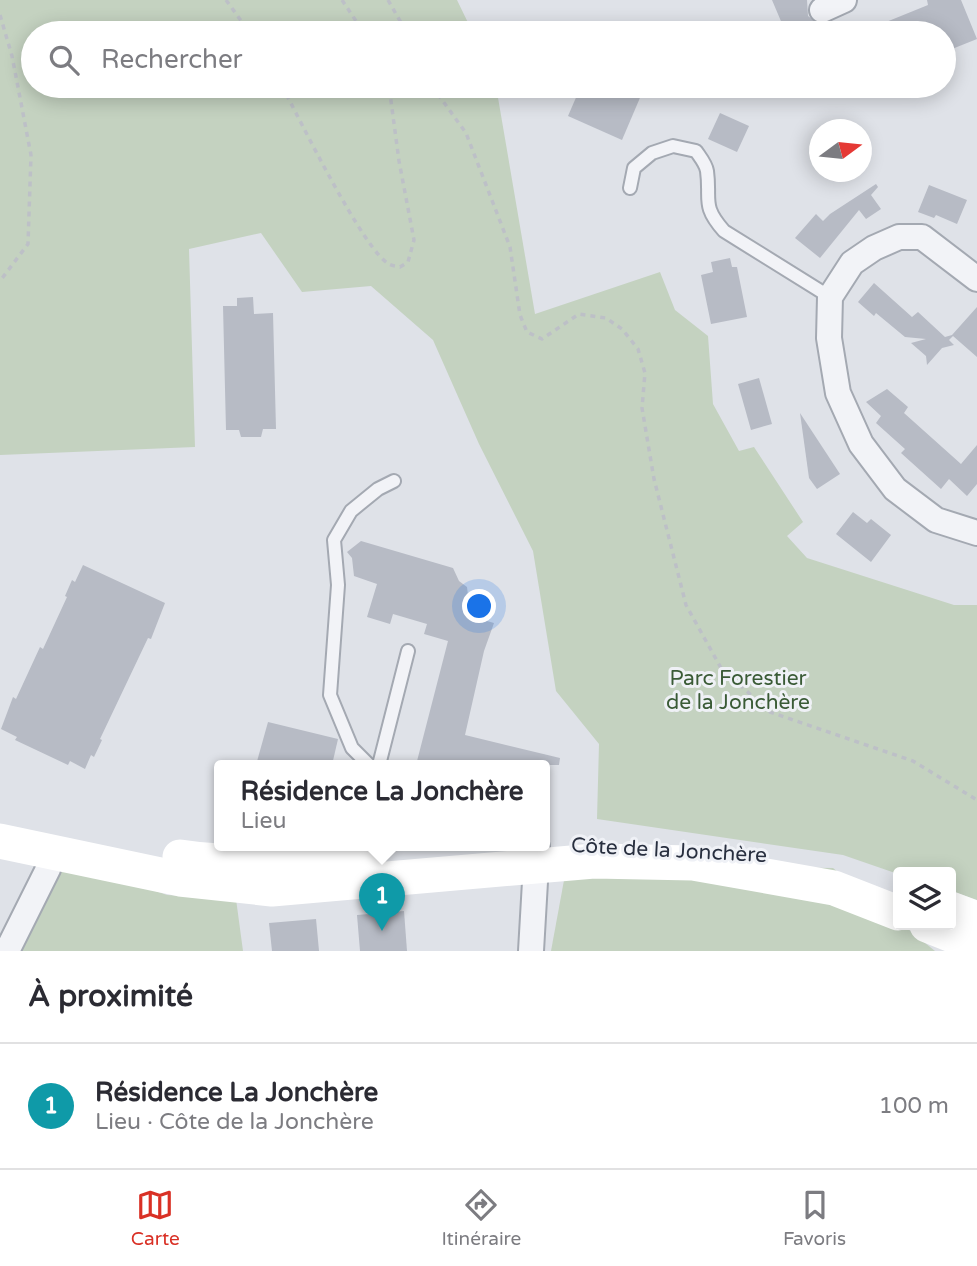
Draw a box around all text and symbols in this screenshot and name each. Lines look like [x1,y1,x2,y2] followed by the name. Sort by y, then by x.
[21,21,956,98] search box
[45,41,83,79] icon: search
[101,44,243,75] text: Rechercher
[809,119,872,182] north arrow
[462,589,496,623] your location
[666,666,810,715] park label: Parc Forestier de la Jonchère
[214,760,550,851] popup
[240,776,524,807] text: Résidence La Jonchère
[240,807,286,835] text: Lieu
[570,833,768,868] street label: Côte de la Jonchère
[893,867,956,930] map controls
[893,867,956,930] button: layers
[359,873,405,931] pin: 1
[28,978,193,1015] text: À proximité
[95,1077,378,1108] text: Résidence La Jonchère
[44,1092,58,1120] text: 1
[879,1092,949,1120] text: 100 m
[95,1108,374,1136] text: Lieu · Côte de la Jonchère
[131,1186,180,1250] tab: Carte
[441,1186,521,1250] tab: Itinéraire
[783,1186,846,1250] tab: Favoris

